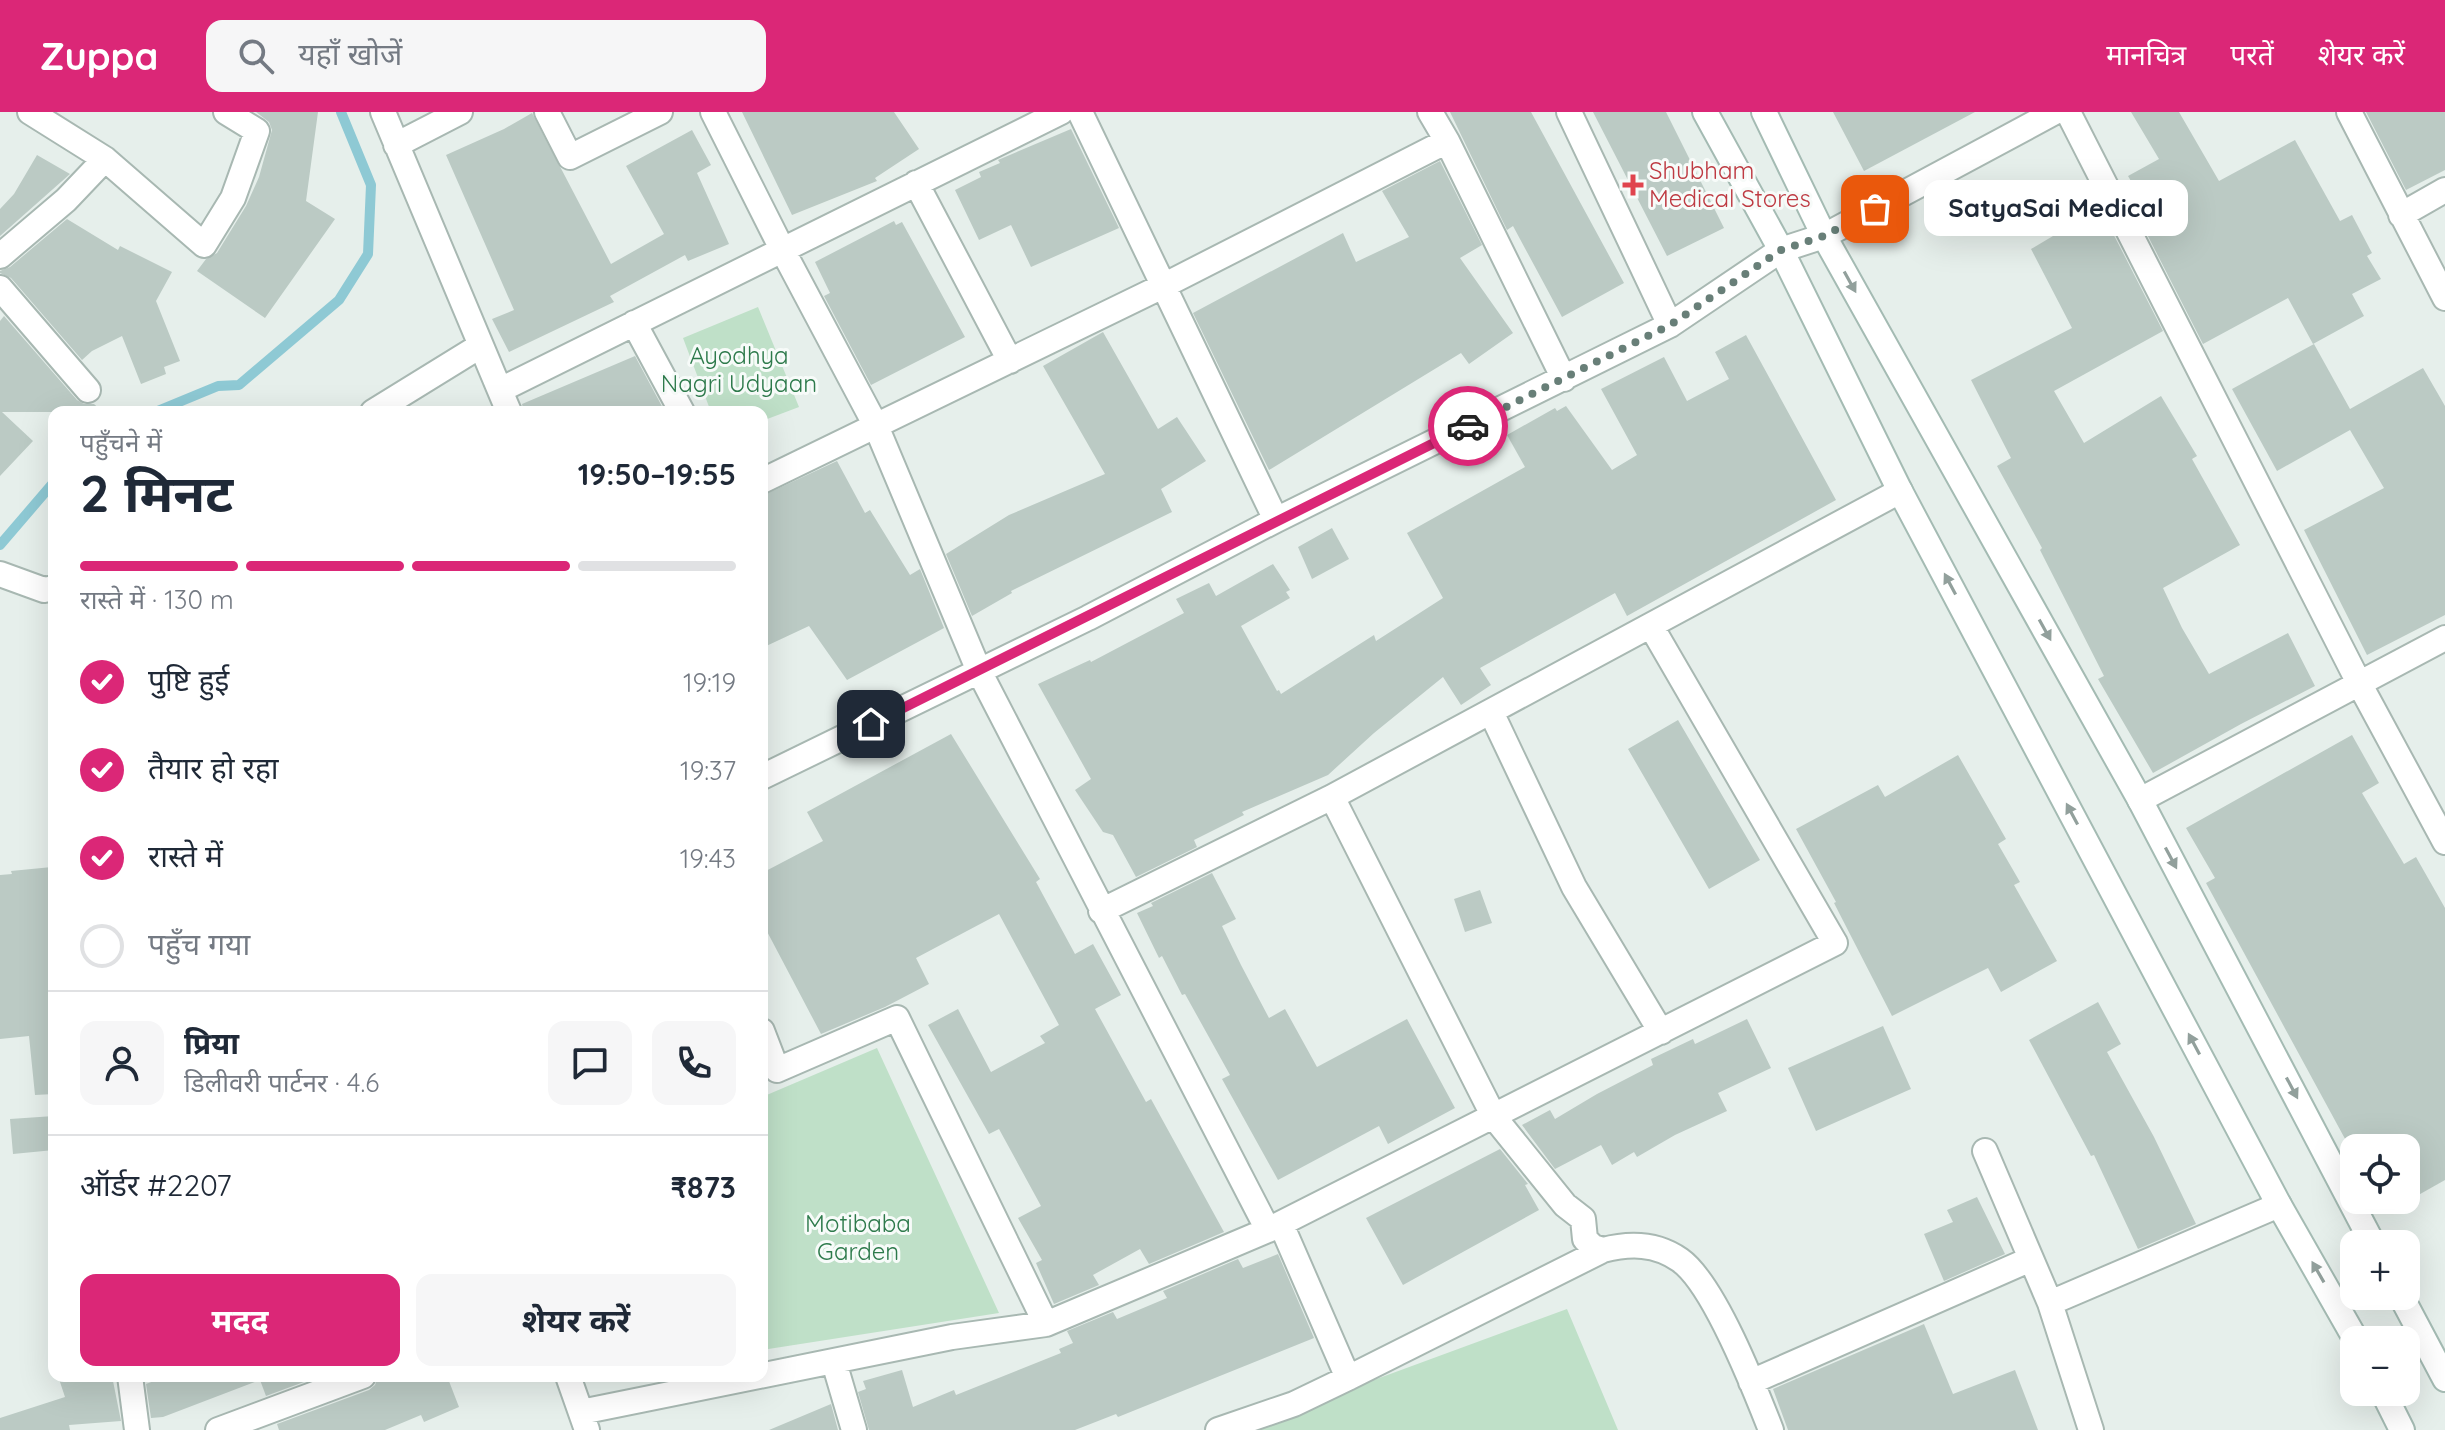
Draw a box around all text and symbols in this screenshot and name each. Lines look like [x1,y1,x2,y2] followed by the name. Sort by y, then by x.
[206,20,766,92] search box
[40,32,158,80] text: Zuppa
[234,34,278,78] icon: search
[298,35,402,73] text: यहाँ खोजें
[2106,37,2186,72] text: मानचित्र
[2230,37,2274,72] text: परतें
[2318,37,2405,72] text: शेयर करें
[1649,155,1811,213] place label: Shubham Medical Stores
[1841,175,1909,243] pin
[1624,176,1642,194] marker: Shubham Medical Stores
[1923,181,2187,237] callout: SatyaSai Medical
[1853,187,1897,231] icon: bag
[1948,191,2164,224] text: SatyaSai Medical
[1843,270,1856,293] one-way arrow
[661,340,817,398] park label: Ayodhya Nagri Udyaan
[1428,386,1508,466] courier
[1446,404,1490,448] icon: car
[80,426,162,459] text: पहुँचने में
[578,455,736,493] text: 19:50–19:55
[80,460,233,525] text: 2 मिनट
[1943,573,1956,596] one-way arrow
[80,583,234,616] text: रास्ते में · 130 m
[2038,619,2052,642] one-way arrow
[80,660,124,704] icon: check
[148,661,229,699] text: पुष्टि हुई
[683,666,736,699] text: 19:19
[837,690,905,758] pin
[849,702,893,746] icon: home
[80,748,124,792] icon: check
[148,749,279,787] text: तैयार हो रहा
[680,754,736,787] text: 19:37
[2065,803,2079,825] one-way arrow
[80,836,124,880] icon: check
[148,837,223,875] text: रास्ते में
[680,842,736,875] text: 19:43
[2163,847,2177,869] one-way arrow
[148,925,250,963] text: पहुँच गया
[80,1021,164,1105] button: person
[548,1021,632,1105] button: chat
[652,1021,736,1105] button: phone
[184,1024,239,1062] text: प्रिया
[2187,1032,2200,1055] one-way arrow
[184,1066,379,1099] text: डिलीवरी पार्टनर · 4.6
[2285,1077,2298,1100] one-way arrow
[2340,1134,2420,1406] map controls
[2340,1134,2420,1214] button: locate
[80,1166,232,1204] text: ऑर्डर #2207
[670,1168,736,1206] text: ₹873
[805,1208,911,1266] park label: Motibaba Garden
[2340,1230,2420,1310] button: +
[2311,1261,2325,1283] one-way arrow
[80,1274,400,1366] button: मदद
[416,1274,736,1366] button: शेयर करें
[2340,1326,2420,1406] button: −

